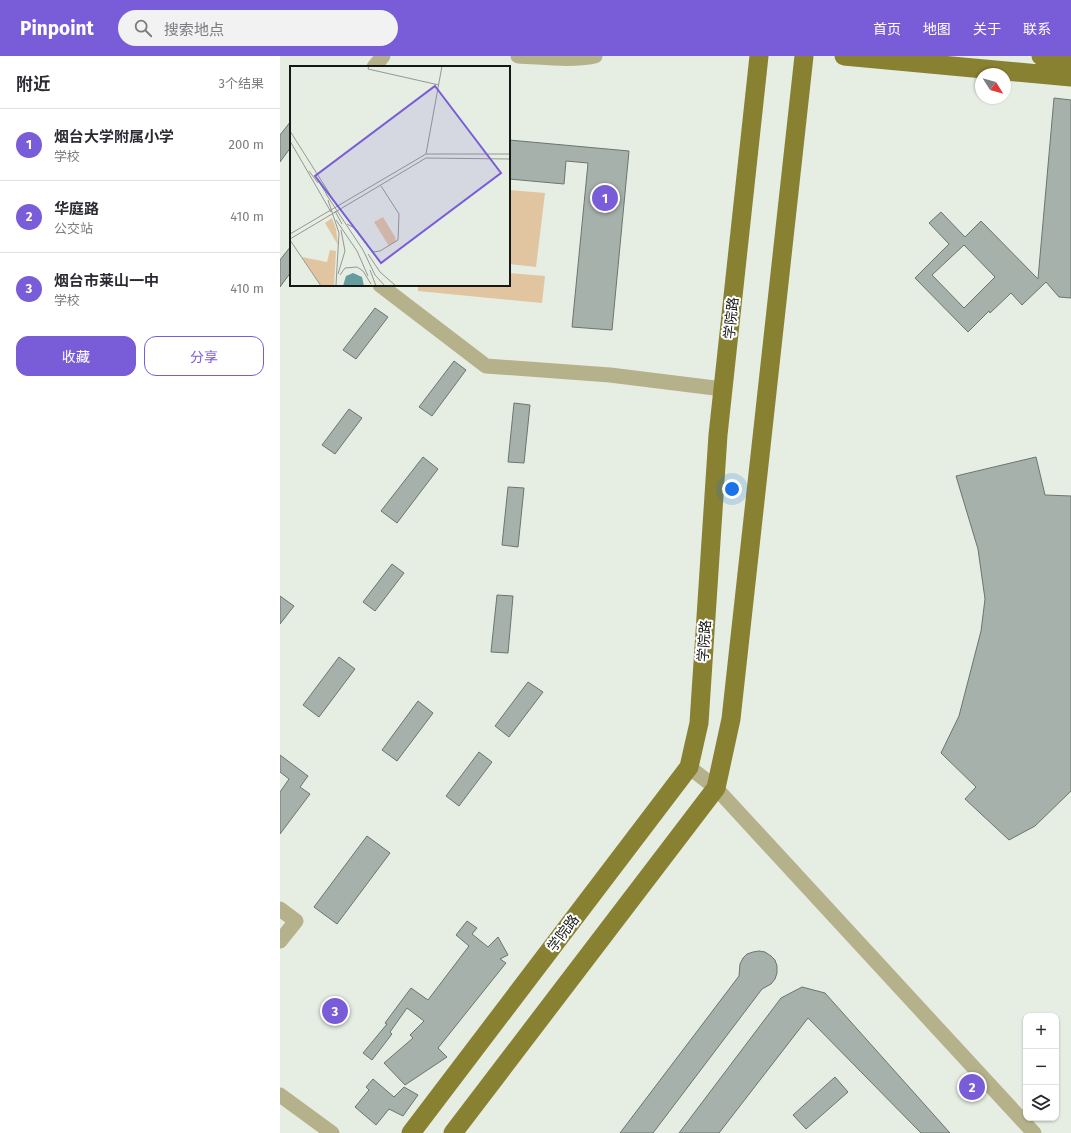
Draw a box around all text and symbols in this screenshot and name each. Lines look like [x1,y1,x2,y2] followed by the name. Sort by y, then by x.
[118,10,398,46] search box
[20,17,94,40] text: Pinpoint
[132,17,154,39] icon: search
[164,21,224,39] text: 搜索地点
[873,21,901,38] text: 首页
[923,21,951,38] text: 地图
[973,21,1001,38] text: 关于
[1023,21,1051,38] text: 联系
[290,66,510,286] inset map
[975,68,1011,104] north arrow
[16,74,50,95] text: 附近
[219,76,264,91] text: 3个结果
[54,128,174,146] text: 烟台大学附属小学
[26,137,32,152] text: 1
[228,137,264,152] text: 200 m
[54,149,80,164] text: 学校
[592,183,618,213] pin: 1
[54,200,99,218] text: 华庭路
[26,209,32,224] text: 2
[230,209,264,224] text: 410 m
[54,221,93,236] text: 公交站
[54,272,159,290] text: 烟台市莱山一中
[26,281,32,296] text: 3
[230,281,264,296] text: 410 m
[54,293,80,308] text: 学校
[721,296,742,340] street label: 学院路
[16,336,136,376] button: 收藏
[144,336,264,376] button: 分享
[722,479,742,499] your location
[695,619,714,663] street label: 学院路
[544,911,583,955] street label: 学院路
[322,996,348,1026] pin: 3
[1023,1013,1059,1121] map controls
[1023,1013,1059,1049] button: +
[1023,1049,1059,1085] button: −
[959,1072,985,1102] pin: 2
[1023,1085,1059,1121] button: layers

